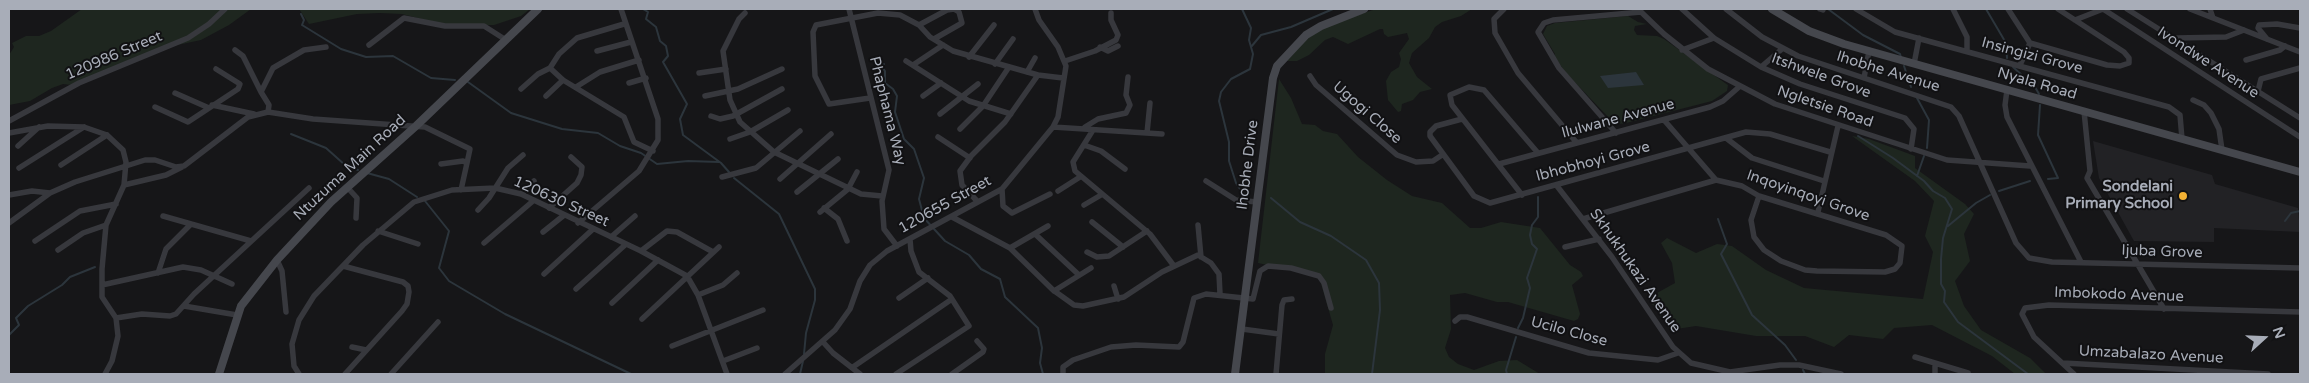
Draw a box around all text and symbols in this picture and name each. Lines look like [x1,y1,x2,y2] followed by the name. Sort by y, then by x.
[2154,23,2262,103] street label: Ivondwe Avenue
[63,28,165,84] street label: 120986 Street
[1980,34,2084,78] street label: Insingizi Grove
[1834,48,1942,96] street label: Ihobhe Avenue
[1769,50,1873,102] street label: Itshwele Grove
[865,55,909,167] street label: Phaphama Way
[1995,64,2079,104] street label: Nyala Road
[1329,78,1405,148] street label: Ugogi Close
[1775,82,1875,132] street label: Ngletsie Road
[1560,95,1676,143] street label: Ilulwane Avenue
[290,111,410,225] street label: Ntuzuma Main Road
[1234,119,1262,211] street label: Ihobhe Drive
[1534,138,1652,186] street label: Ibhobhoyi Grove
[1744,166,1872,226] street label: Inqoyinqoyi Grove
[895,172,995,238] street label: 120655 Street
[510,173,612,231] street label: 120630 Street
[2065,178,2173,213] place label: Sondelani Primary School
[2177,190,2189,202] marker: Sondelani Primary School
[1585,206,1685,336] street label: Skhukhukazi Avenue
[2121,242,2203,262] street label: Ijuba Grove
[2054,284,2184,306] street label: Imbokodo Avenue
[1529,313,1609,351] street label: Ucilo Close
[2239,313,2289,363] north arrow
[2269,325,2288,341] text: N
[2078,342,2224,368] street label: Umzabalazo Avenue

